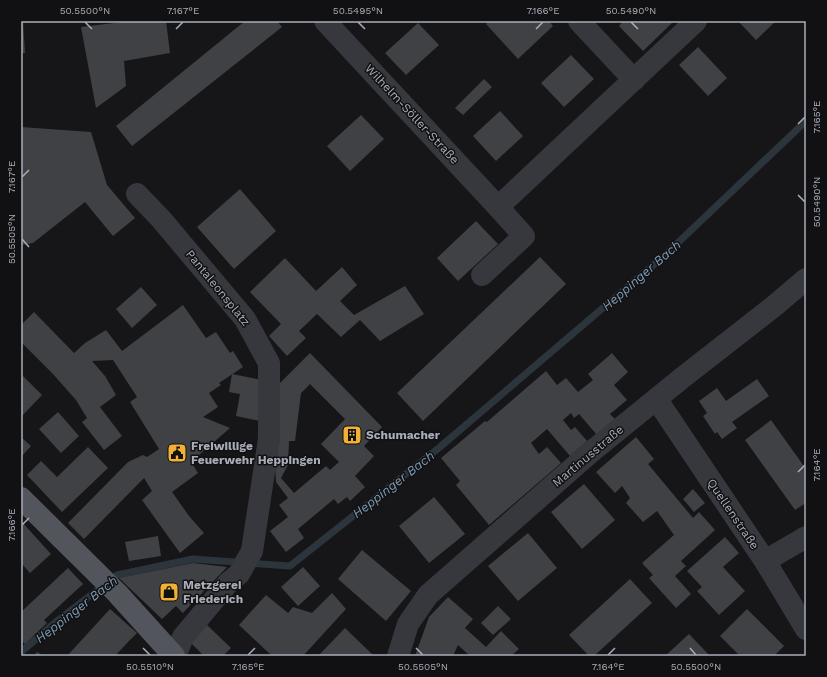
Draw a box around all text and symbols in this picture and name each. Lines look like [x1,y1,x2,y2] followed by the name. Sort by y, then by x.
[60,5,110,16] text: 50.5500°N
[167,5,199,16] text: 7.167°E
[333,5,383,16] text: 50.5495°N
[526,5,560,16] text: 7.166°E
[606,5,656,16] text: 50.5490°N
[362,61,462,167] street label: Wilhelm-Söller-Straße
[811,101,822,133] text: 7.165°E
[6,161,17,193] text: 7.167°E
[811,177,822,227] text: 50.5490°N
[6,214,17,264] text: 50.5505°N
[599,237,684,314] water label: Heppinger Bach
[183,247,253,329] street label: Pantaleonsplatz
[550,422,626,490] street label: Martinusstraße
[341,424,363,446] building icon: Schumacher
[366,428,441,442] place label: Schumacher
[191,439,321,467] place label: Freiwillige Feuerwehr Heppingen
[166,442,188,464] public building icon: Freiwillige Feuerwehr Heppingen
[349,448,437,521] water label: Heppinger Bach
[811,448,822,482] text: 7.164°E
[704,476,762,552] street label: Quellenstraße
[6,508,17,542] text: 7.166°E
[32,573,120,646] water label: Heppinger Bach
[183,578,243,606] place label: Metzgerei Friederich
[158,581,180,603] shop icon: Metzgerei Friederich
[126,661,174,672] text: 50.5510°N
[232,661,264,672] text: 7.165°E
[398,661,448,672] text: 50.5505°N
[591,661,625,672] text: 7.164°E
[671,661,721,672] text: 50.5500°N

